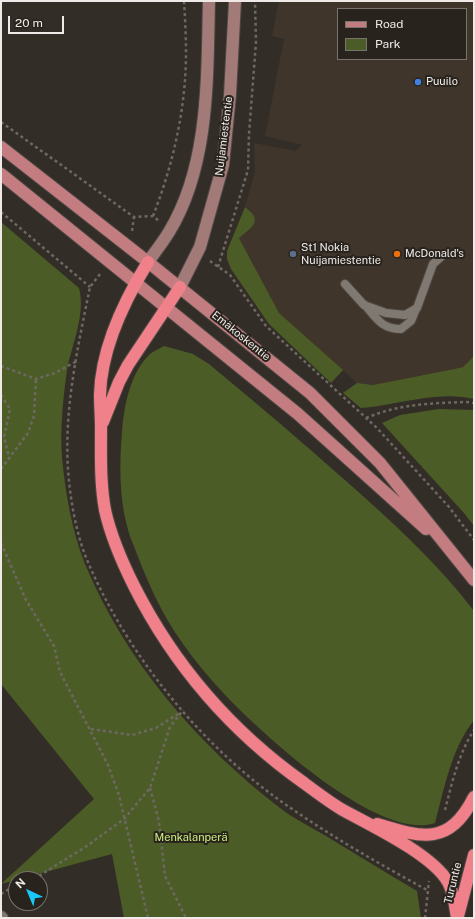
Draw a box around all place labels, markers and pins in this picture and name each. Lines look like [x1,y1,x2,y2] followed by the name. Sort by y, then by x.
[426,75,458,89] place label: Puuilo
[413,77,423,87] marker: Puuilo
[301,241,381,267] place label: St1 Nokia Nuijamiestentie
[405,247,464,261] place label: McDonald's
[288,249,298,259] marker: St1 Nokia Nuijamiestentie
[392,249,402,259] marker: McDonald's

